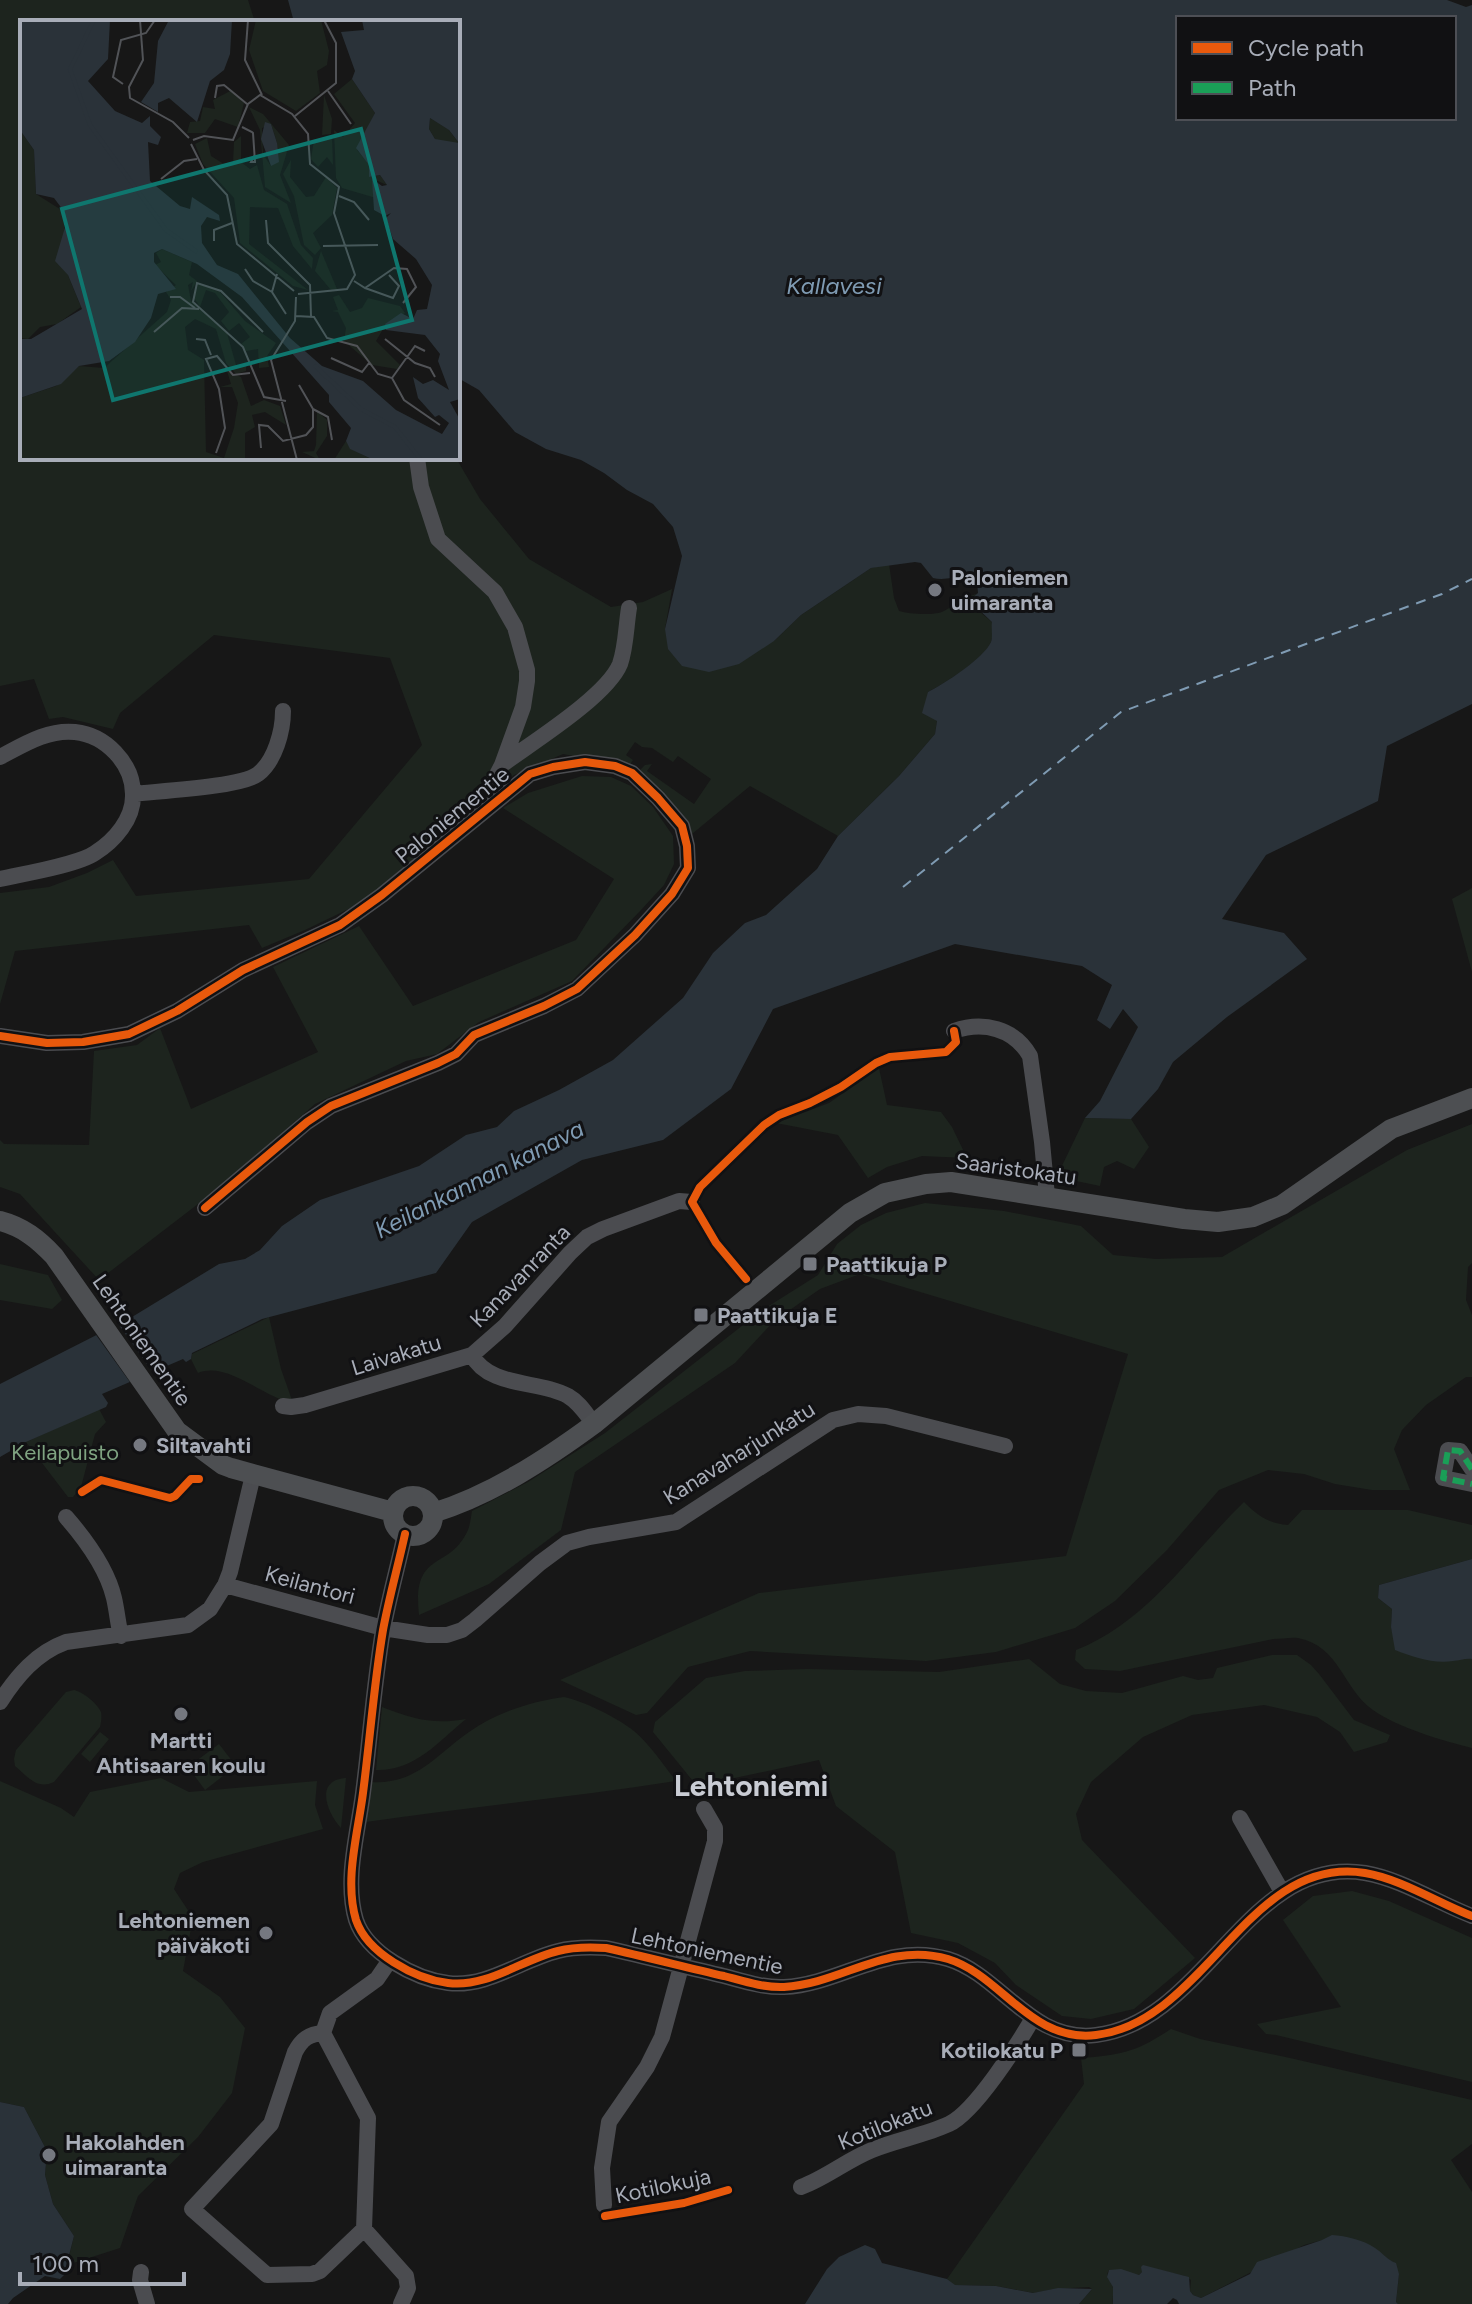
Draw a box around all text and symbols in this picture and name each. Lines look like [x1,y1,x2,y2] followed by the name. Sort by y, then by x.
[1176,16,1456,120] legend
[20,20,460,460] inset map
[1248,33,1364,62] text: Cycle path
[1248,73,1296,102] text: Path
[786,271,882,300] water label: Kallavesi
[951,564,1068,616] place label: Paloniemen uimaranta
[926,581,944,599] marker: Paloniemen uimaranta
[389,761,515,869] street label: Paloniementie
[370,1114,588,1244] water label: Keilankannan kanava
[954,1147,1078,1191] street label: Saaristokatu
[464,1219,576,1333] street label: Kanavanranta
[826,1251,947,1278] place label: Paattikuja P
[801,1255,819,1273] marker: Paattikuja P
[87,1269,197,1411] street label: Lehtoniementie
[717,1302,838,1329] place label: Paattikuja E
[692,1306,710,1324] marker: Paattikuja E
[348,1329,444,1381] street label: Laivakatu
[658,1395,820,1511] street label: Kanavaharjunkatu
[156,1432,251,1459] place label: Siltavahti
[131,1436,149,1454] marker: Siltavahti
[11,1439,119,1466] park label: Keilapuisto
[262,1560,358,1610] street label: Keilantori
[172,1705,190,1723] marker: Martti Ahtisaaren koulu
[96,1727,266,1779] place label: Martti Ahtisaaren koulu
[674,1767,828,1804] district label: Lehtoniemi
[118,1907,250,1959] place label: Lehtoniemen päiväkoti
[629,1922,785,1980] street label: Lehtoniementie
[257,1924,275,1942] marker: Lehtoniemen päiväkoti
[941,2037,1063,2064] place label: Kotilokatu P
[1070,2041,1088,2059] marker: Kotilokatu P
[834,2094,936,2156] street label: Kotilokatu
[65,2129,185,2181] place label: Hakolahden uimaranta
[40,2146,58,2164] marker: Hakolahden uimaranta
[613,2163,713,2209] street label: Kotilokuja
[20,2236,184,2286] scale bar
[32,2249,99,2278] text: 100 m

